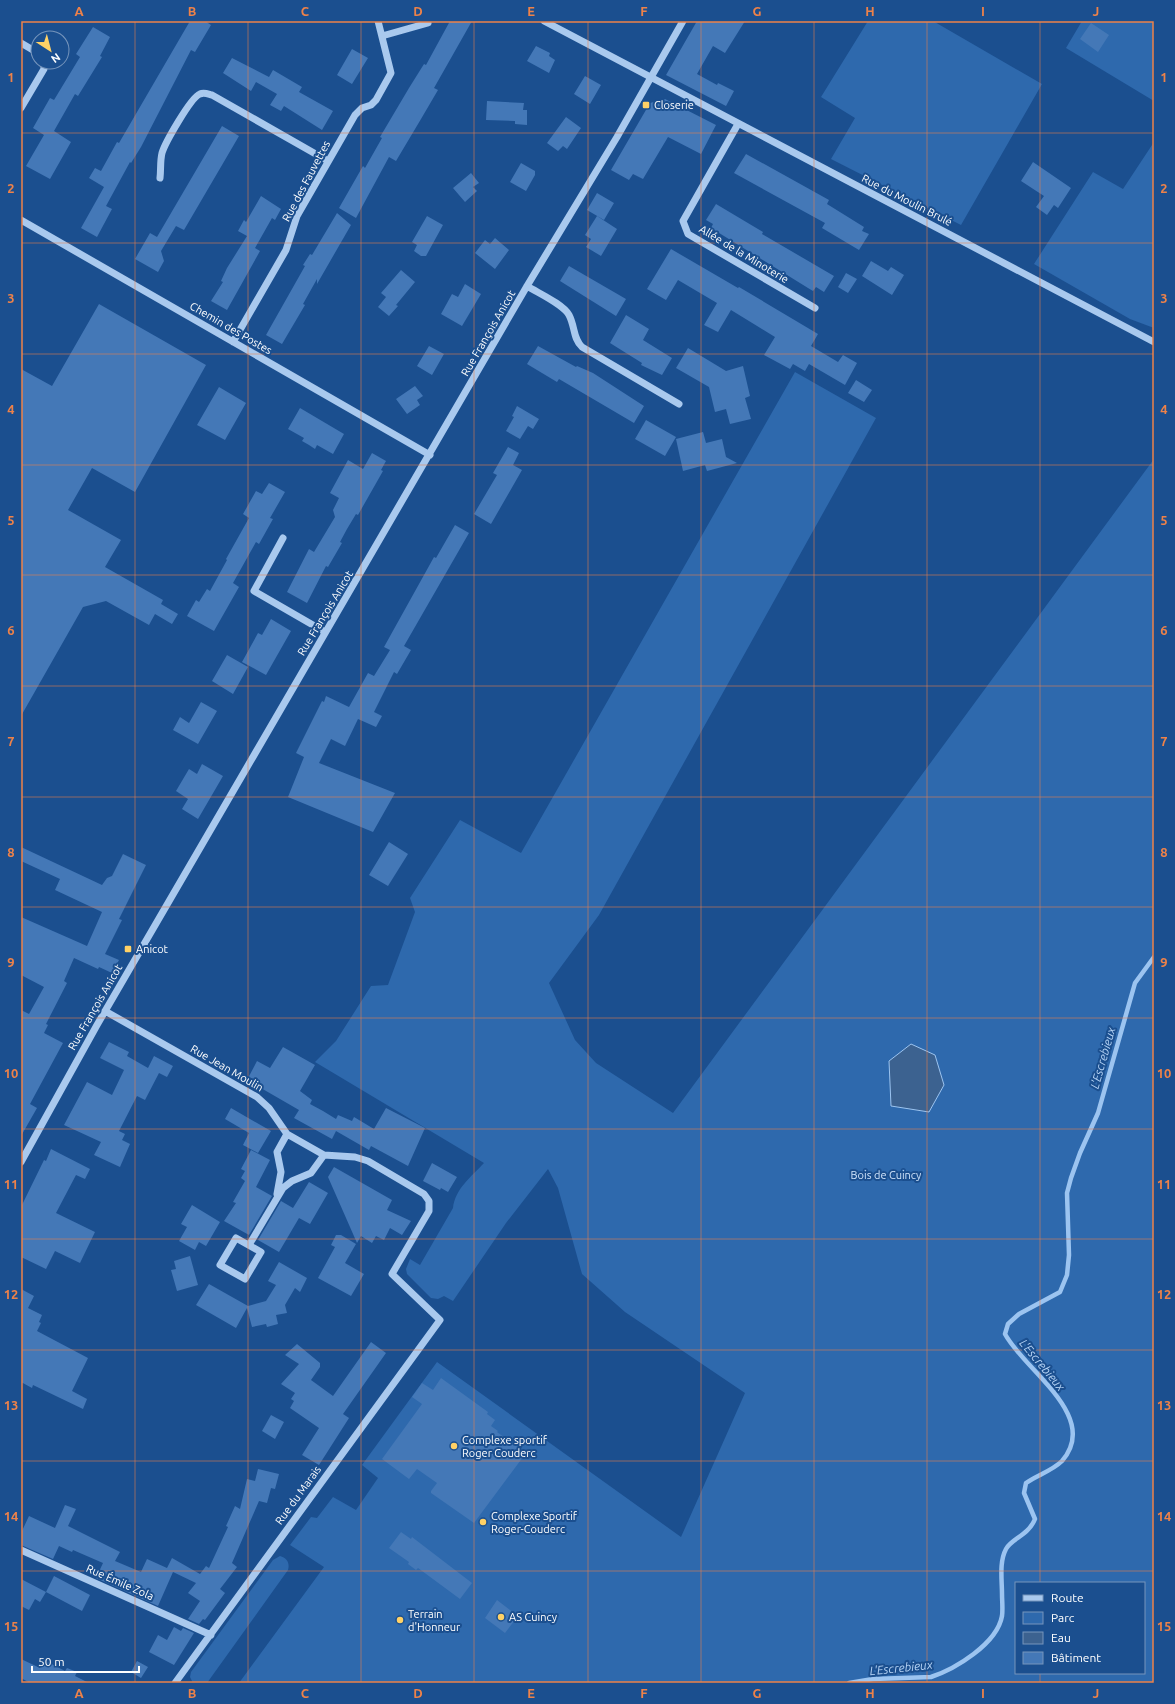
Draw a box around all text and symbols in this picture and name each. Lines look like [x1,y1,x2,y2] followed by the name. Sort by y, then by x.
[74,4,84,18] text: A
[188,4,197,18] text: B
[301,4,310,18] text: C
[413,4,423,18] text: D
[527,4,535,18] text: E
[640,4,648,18] text: F
[753,4,762,18] text: G
[865,4,875,18] text: H
[981,4,985,18] text: I
[1093,4,1099,18] text: J
[30,30,70,70] north arrow
[49,51,63,65] text: N
[7,70,15,84] text: 1
[1160,70,1168,84] text: 1
[654,99,694,111] place label: Closerie
[641,100,651,110] marker: Closerie
[280,138,332,223] street label: Rue des Fauvettes
[860,172,954,228] street label: Rue du Moulin Brulé
[7,181,15,195] text: 2
[1160,181,1168,195] text: 2
[697,223,791,285] street label: Allée de la Minoterie
[459,287,518,378] street label: Rue François Anicot
[7,291,15,305] text: 3
[1160,291,1168,305] text: 3
[188,300,274,356] street label: Chemin des Postes
[7,402,15,416] text: 4
[1160,402,1168,416] text: 4
[7,513,15,527] text: 5
[1160,513,1168,527] text: 5
[295,568,355,658] street label: Rue François Anicot
[7,623,15,637] text: 6
[1160,623,1168,637] text: 6
[7,734,15,748] text: 7
[1160,734,1168,748] text: 7
[7,845,15,859] text: 8
[1160,845,1168,859] text: 8
[136,943,169,955] place label: Anicot
[123,944,133,954] marker: Anicot
[7,955,15,969] text: 9
[1160,955,1168,969] text: 9
[66,961,125,1052] street label: Rue François Anicot
[1088,1025,1118,1090] water label: L'Escrebieux
[189,1042,265,1094] street label: Rue Jean Moulin
[4,1066,18,1080] text: 10
[1157,1066,1171,1080] text: 10
[851,1169,922,1181] park label: Bois de Cuincy
[4,1177,18,1191] text: 11
[1157,1177,1171,1191] text: 11
[4,1287,18,1301] text: 12
[1157,1287,1171,1301] text: 12
[1017,1336,1068,1393] water label: L'Escrebieux
[4,1398,18,1412] text: 13
[1157,1398,1171,1412] text: 13
[462,1434,548,1459] place label: Complexe sportif Roger Couderc
[449,1441,459,1451] marker: Complexe sportif Roger Couderc
[273,1463,323,1527] street label: Rue du Marais
[4,1509,18,1523] text: 14
[1157,1509,1171,1523] text: 14
[491,1510,578,1535] place label: Complexe Sportif Roger-Couderc
[478,1517,488,1527] marker: Complexe Sportif Roger-Couderc
[84,1561,156,1602] street label: Rue Émile Zola
[1015,1582,1145,1674] legend
[1051,1591,1084,1604] text: Route
[408,1608,461,1633] place label: Terrain d'Honneur
[509,1611,558,1623] place label: AS Cuincy
[1051,1611,1075,1624] text: Parc
[496,1612,506,1622] marker: AS Cuincy
[395,1615,405,1625] marker: Terrain d'Honneur
[4,1619,18,1633] text: 15
[1157,1619,1171,1633] text: 15
[1051,1631,1071,1644] text: Eau
[32,1648,139,1674] scale bar
[1051,1651,1101,1664] text: Bâtiment
[38,1655,65,1668] text: 50 m
[869,1658,933,1677] water label: L'Escrebieux
[74,1686,84,1700] text: A
[188,1686,197,1700] text: B
[301,1686,310,1700] text: C
[413,1686,423,1700] text: D
[527,1686,535,1700] text: E
[640,1686,648,1700] text: F
[753,1686,762,1700] text: G
[865,1686,875,1700] text: H
[981,1686,985,1700] text: I
[1093,1686,1099,1700] text: J

